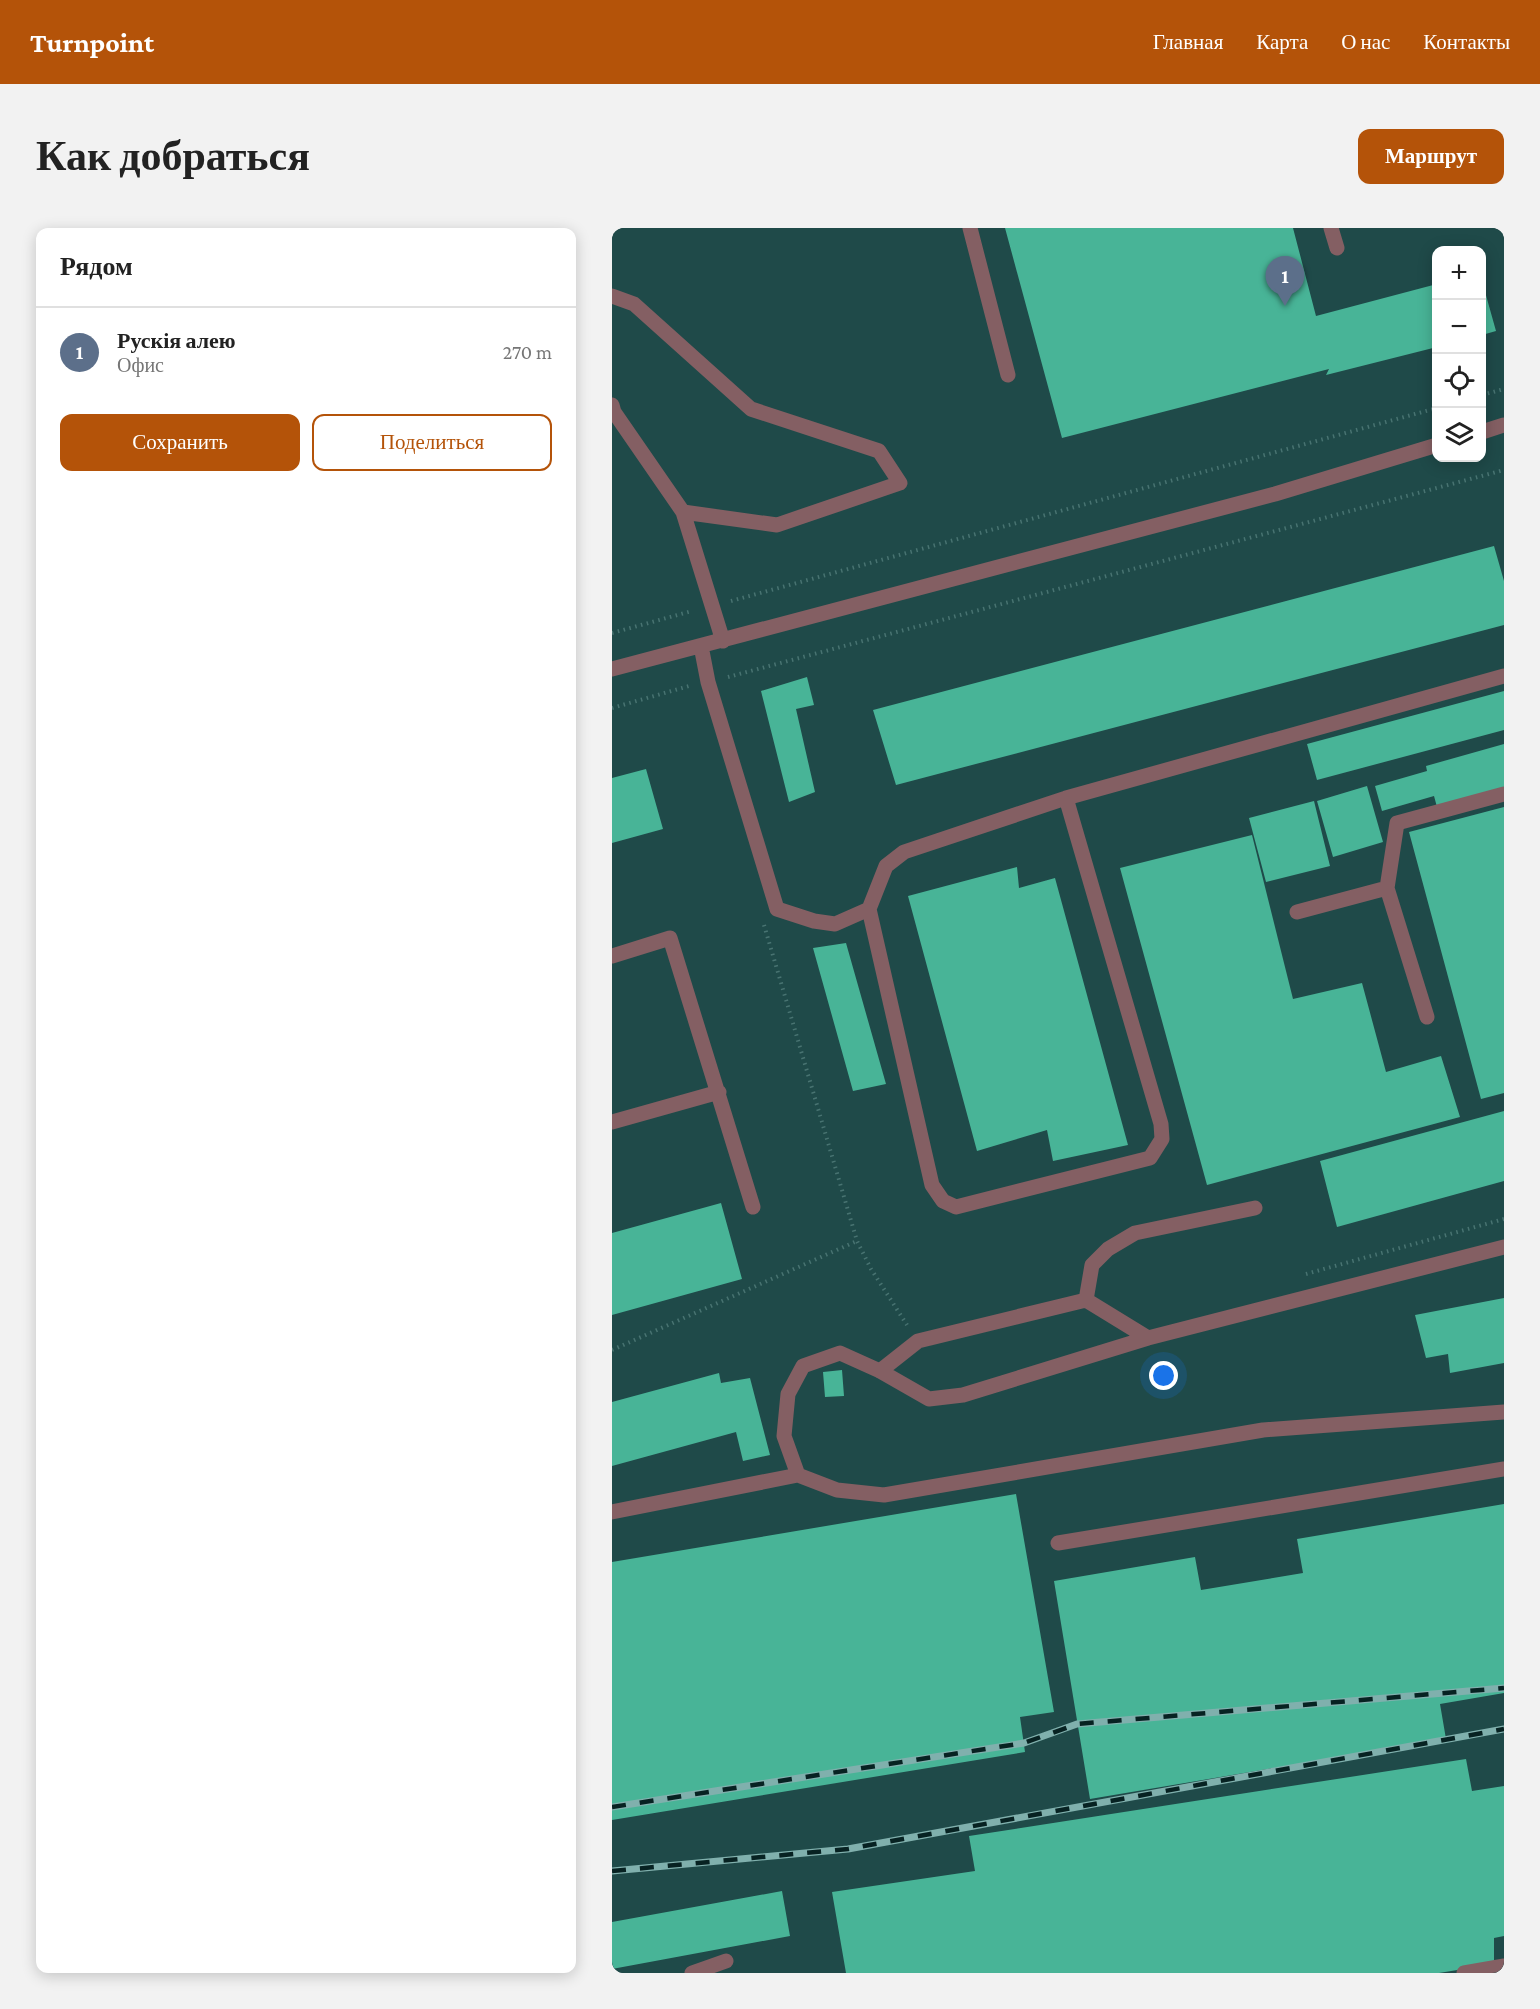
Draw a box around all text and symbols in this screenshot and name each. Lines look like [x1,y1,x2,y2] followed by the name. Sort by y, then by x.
[30,27,154,58] text: Turnpoint
[1153,30,1223,54] text: Главная
[1256,30,1308,54] text: Карта
[1341,30,1390,54] text: О нас
[1423,30,1510,54] text: Контакты
[1358,129,1504,184] button: Маршрут
[36,132,310,179] text: Как добраться
[1432,246,1486,462] map controls
[1432,246,1486,300] button: +
[60,252,133,281] text: Рядом
[1266,256,1304,306] pin: 1
[1432,300,1486,354] button: −
[117,328,236,353] text: Рускія алею
[76,341,83,363] text: 1
[503,341,552,363] text: 270 m
[117,354,164,376] text: Офис
[1432,354,1486,408] button: locate
[1432,408,1486,462] button: layers
[60,414,300,471] button: Сохранить
[312,414,552,471] button: Поделиться
[1149,1361,1178,1390] your location

